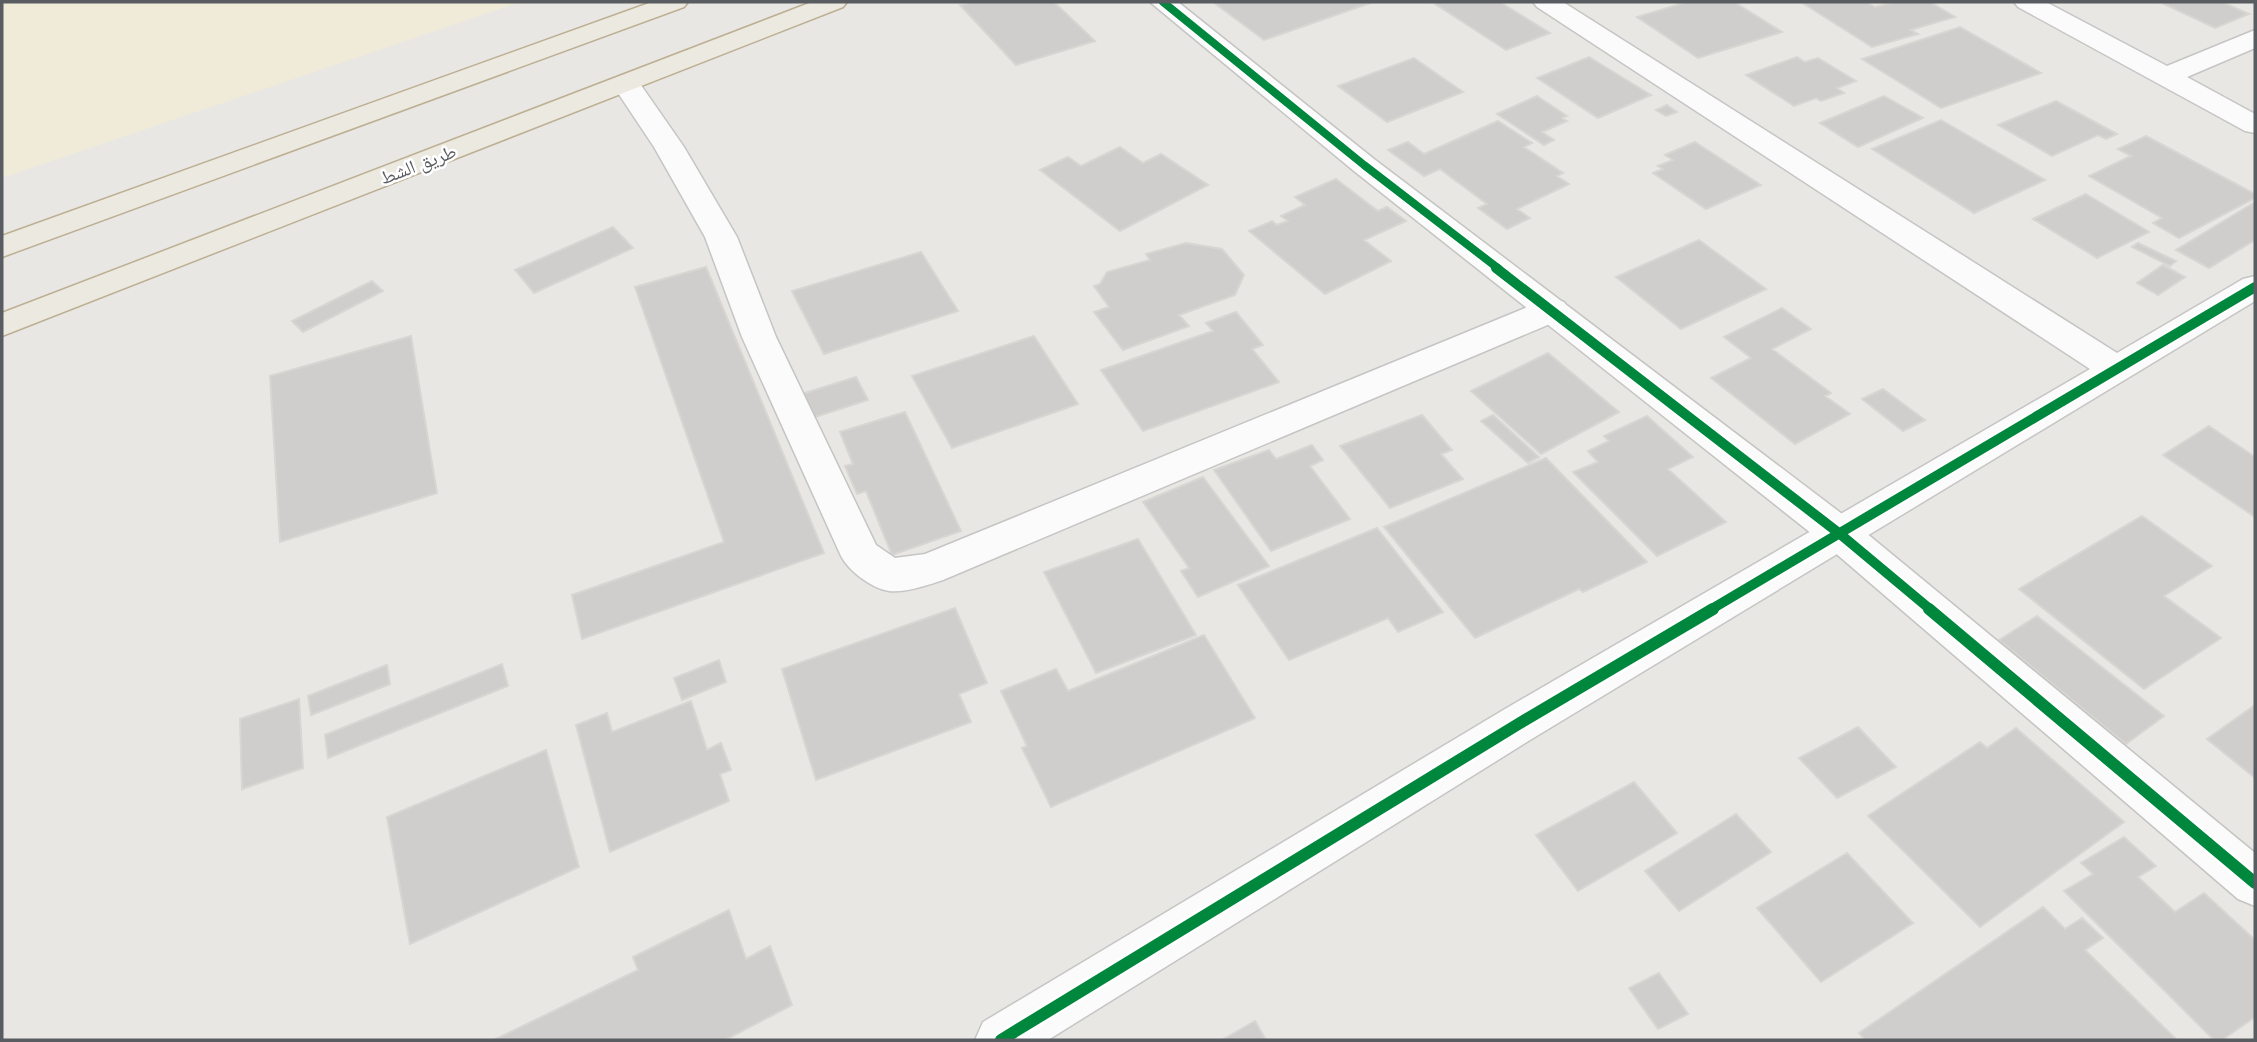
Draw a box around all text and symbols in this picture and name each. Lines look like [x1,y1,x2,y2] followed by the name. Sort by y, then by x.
[376,138,460,190] street label: طريق الشط

